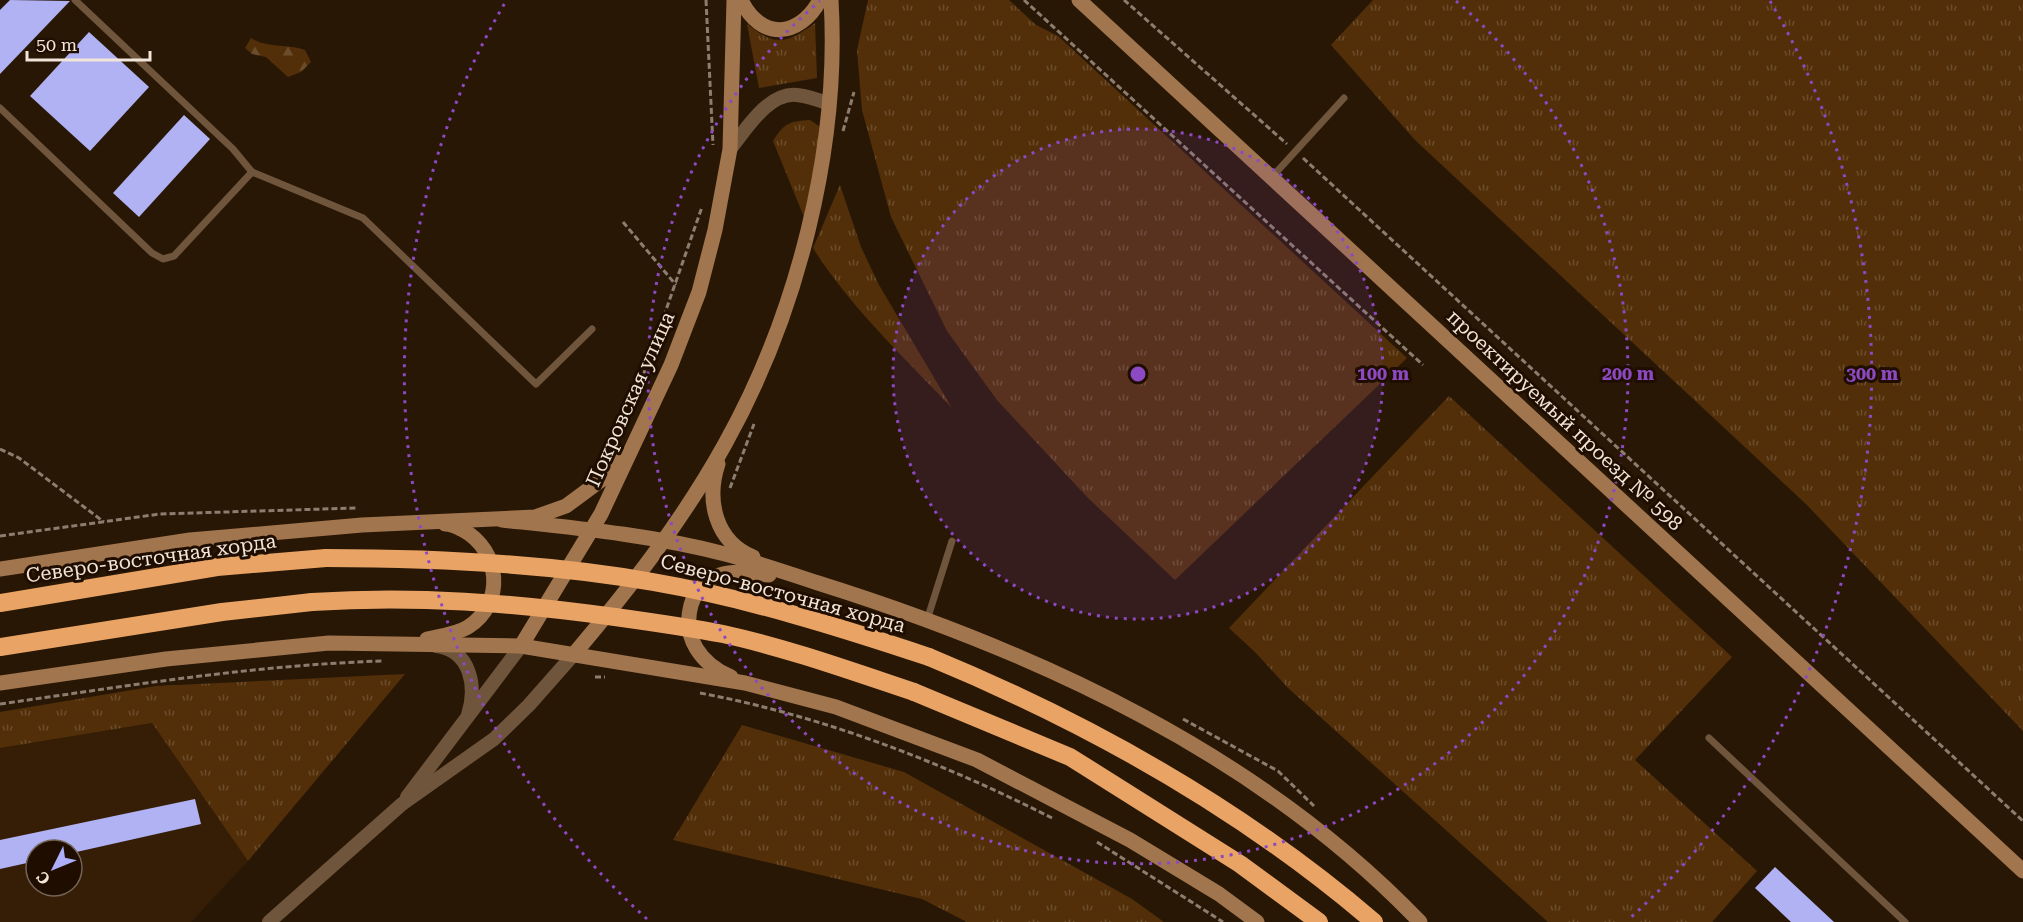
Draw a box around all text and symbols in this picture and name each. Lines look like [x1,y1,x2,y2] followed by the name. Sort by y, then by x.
[27,24,150,62] scale bar
[36,34,77,55] text: 50 m
[1442,304,1688,536] street label: проектируемый проезд № 598
[581,308,679,490] street label: Покровская улица
[1357,363,1410,384] text: 100 m
[1602,363,1655,384] text: 200 m
[1846,363,1899,384] text: 300 m
[1128,364,1148,384] centre of rings
[24,529,278,587] street label: Северо-восточная хорда
[658,549,908,637] street label: Северо-восточная хорда
[24,838,84,898] north arrow
[33,867,54,888] text: С

